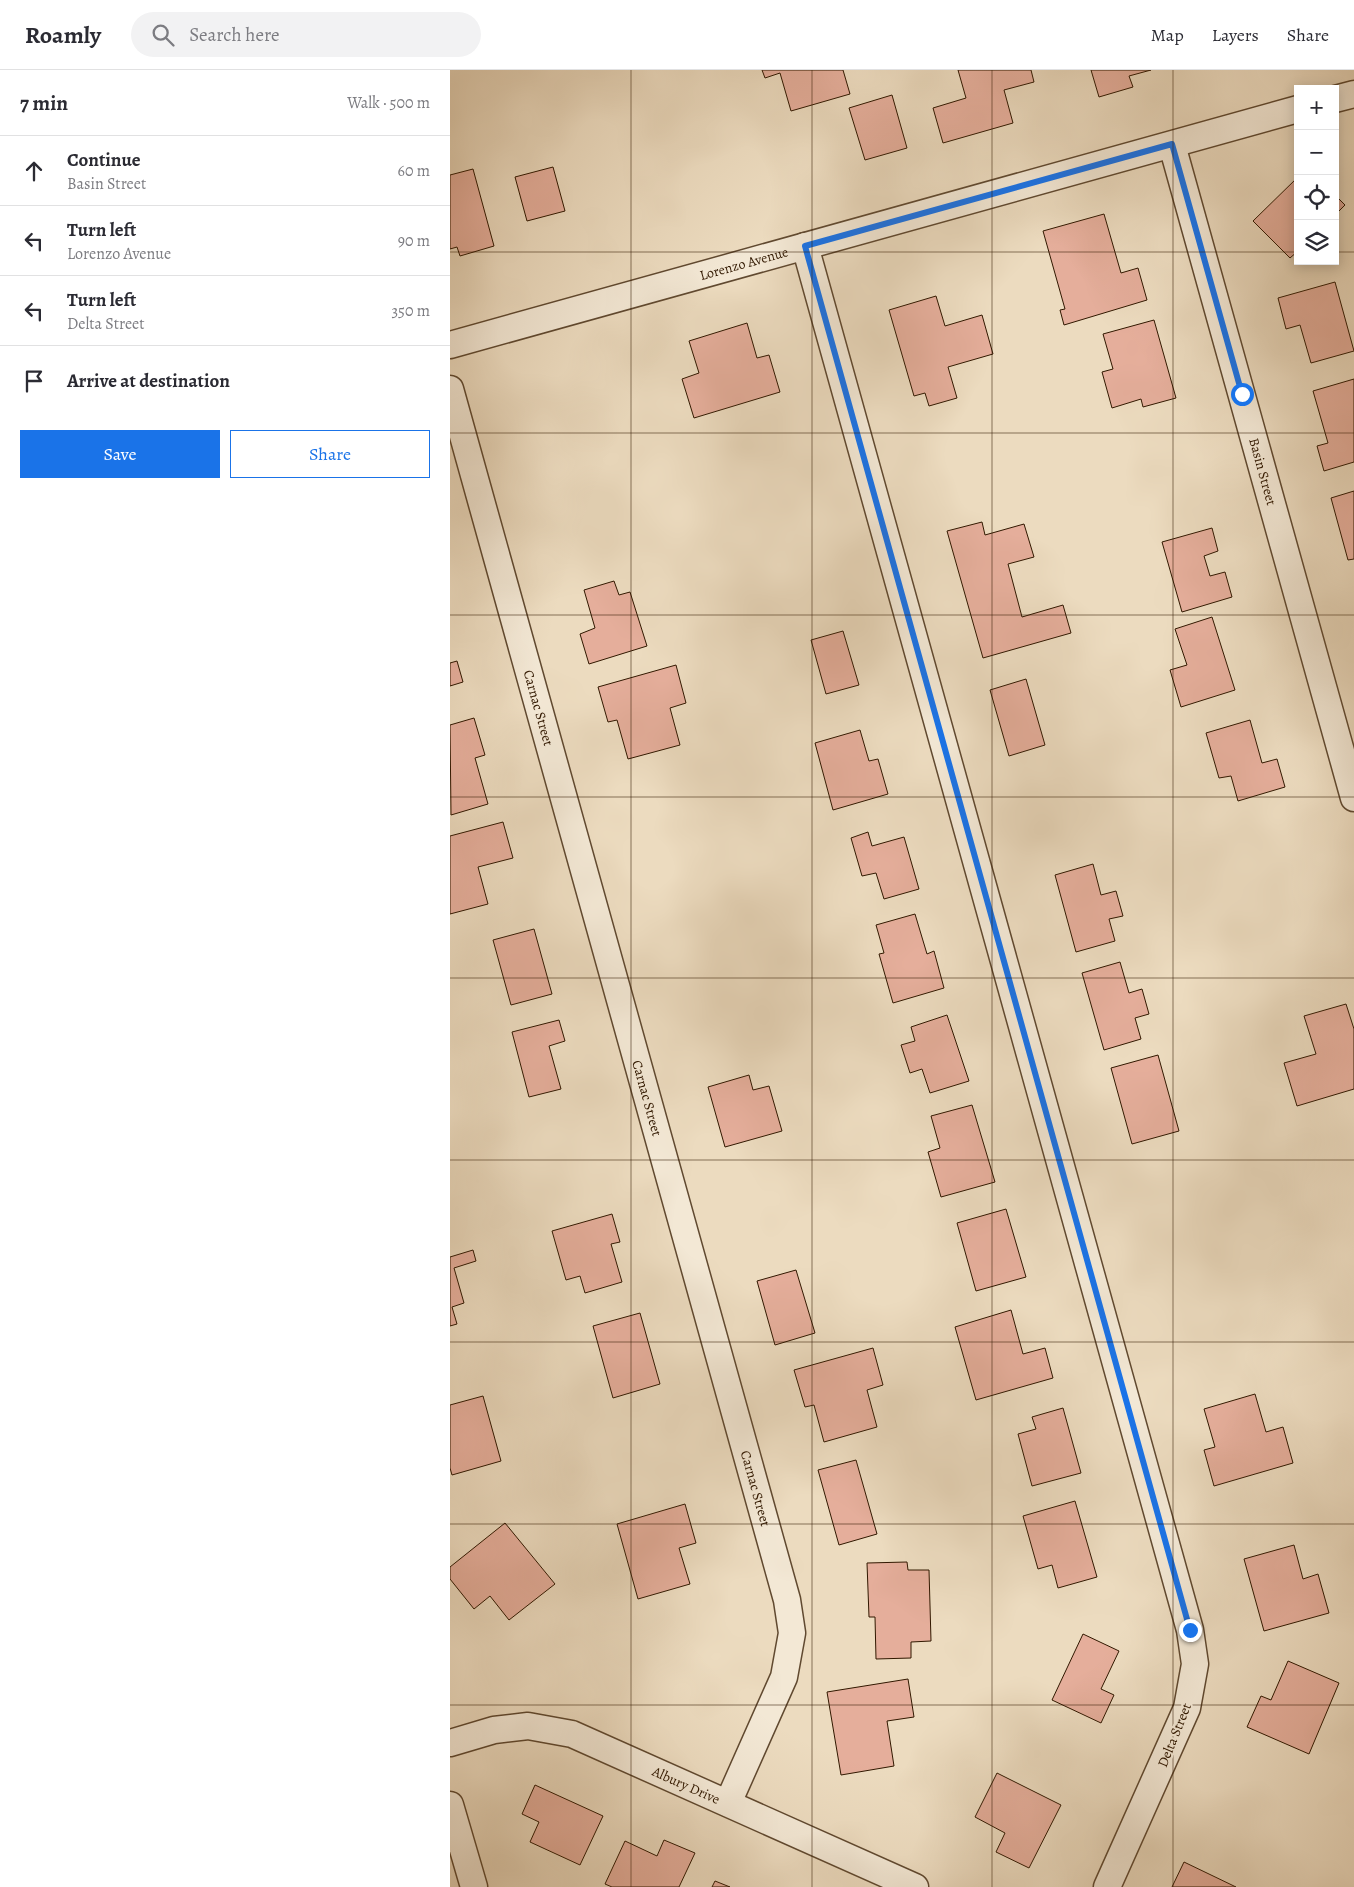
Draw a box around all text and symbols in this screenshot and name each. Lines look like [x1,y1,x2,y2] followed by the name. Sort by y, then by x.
[131,12,481,57] search box
[25,19,101,51] text: Roamly
[149,21,177,49] icon: search
[189,22,280,48] text: Search here
[1151,23,1184,47] text: Map
[1212,23,1259,47] text: Layers
[1287,23,1329,47] text: Share
[1294,85,1339,265] map controls
[1294,85,1339,130] button: +
[20,89,68,117] text: 7 min
[347,92,430,114] text: Walk · 500 m
[1294,130,1339,175] button: −
[67,147,141,173] text: Continue
[20,157,48,185] icon: ahead
[398,160,430,182] text: 60 m
[67,173,146,195] text: Basin Street
[1294,175,1339,220] button: locate
[67,217,136,243] text: Turn left
[1294,220,1339,265] button: layers
[20,227,48,255] icon: left
[398,230,430,252] text: 90 m
[697,242,790,285] street label: Lorenzo Avenue
[67,243,171,265] text: Lorenzo Avenue
[67,287,136,313] text: Turn left
[20,297,48,325] icon: left
[391,300,430,322] text: 350 m
[67,313,145,335] text: Delta Street
[20,367,48,395] icon: arrive
[67,368,230,394] text: Arrive at destination
[1231,383,1254,406] route start
[20,430,220,478] button: Save
[230,430,430,478] button: Share
[1244,436,1281,508] street label: Basin Street
[519,668,558,749] street label: Carnac Street
[627,1058,667,1139] street label: Carnac Street
[736,1448,775,1529] street label: Carnac Street
[1179,1619,1202,1642] route end
[1153,1700,1196,1770] street label: Delta Street
[648,1762,723,1809] street label: Albury Drive

